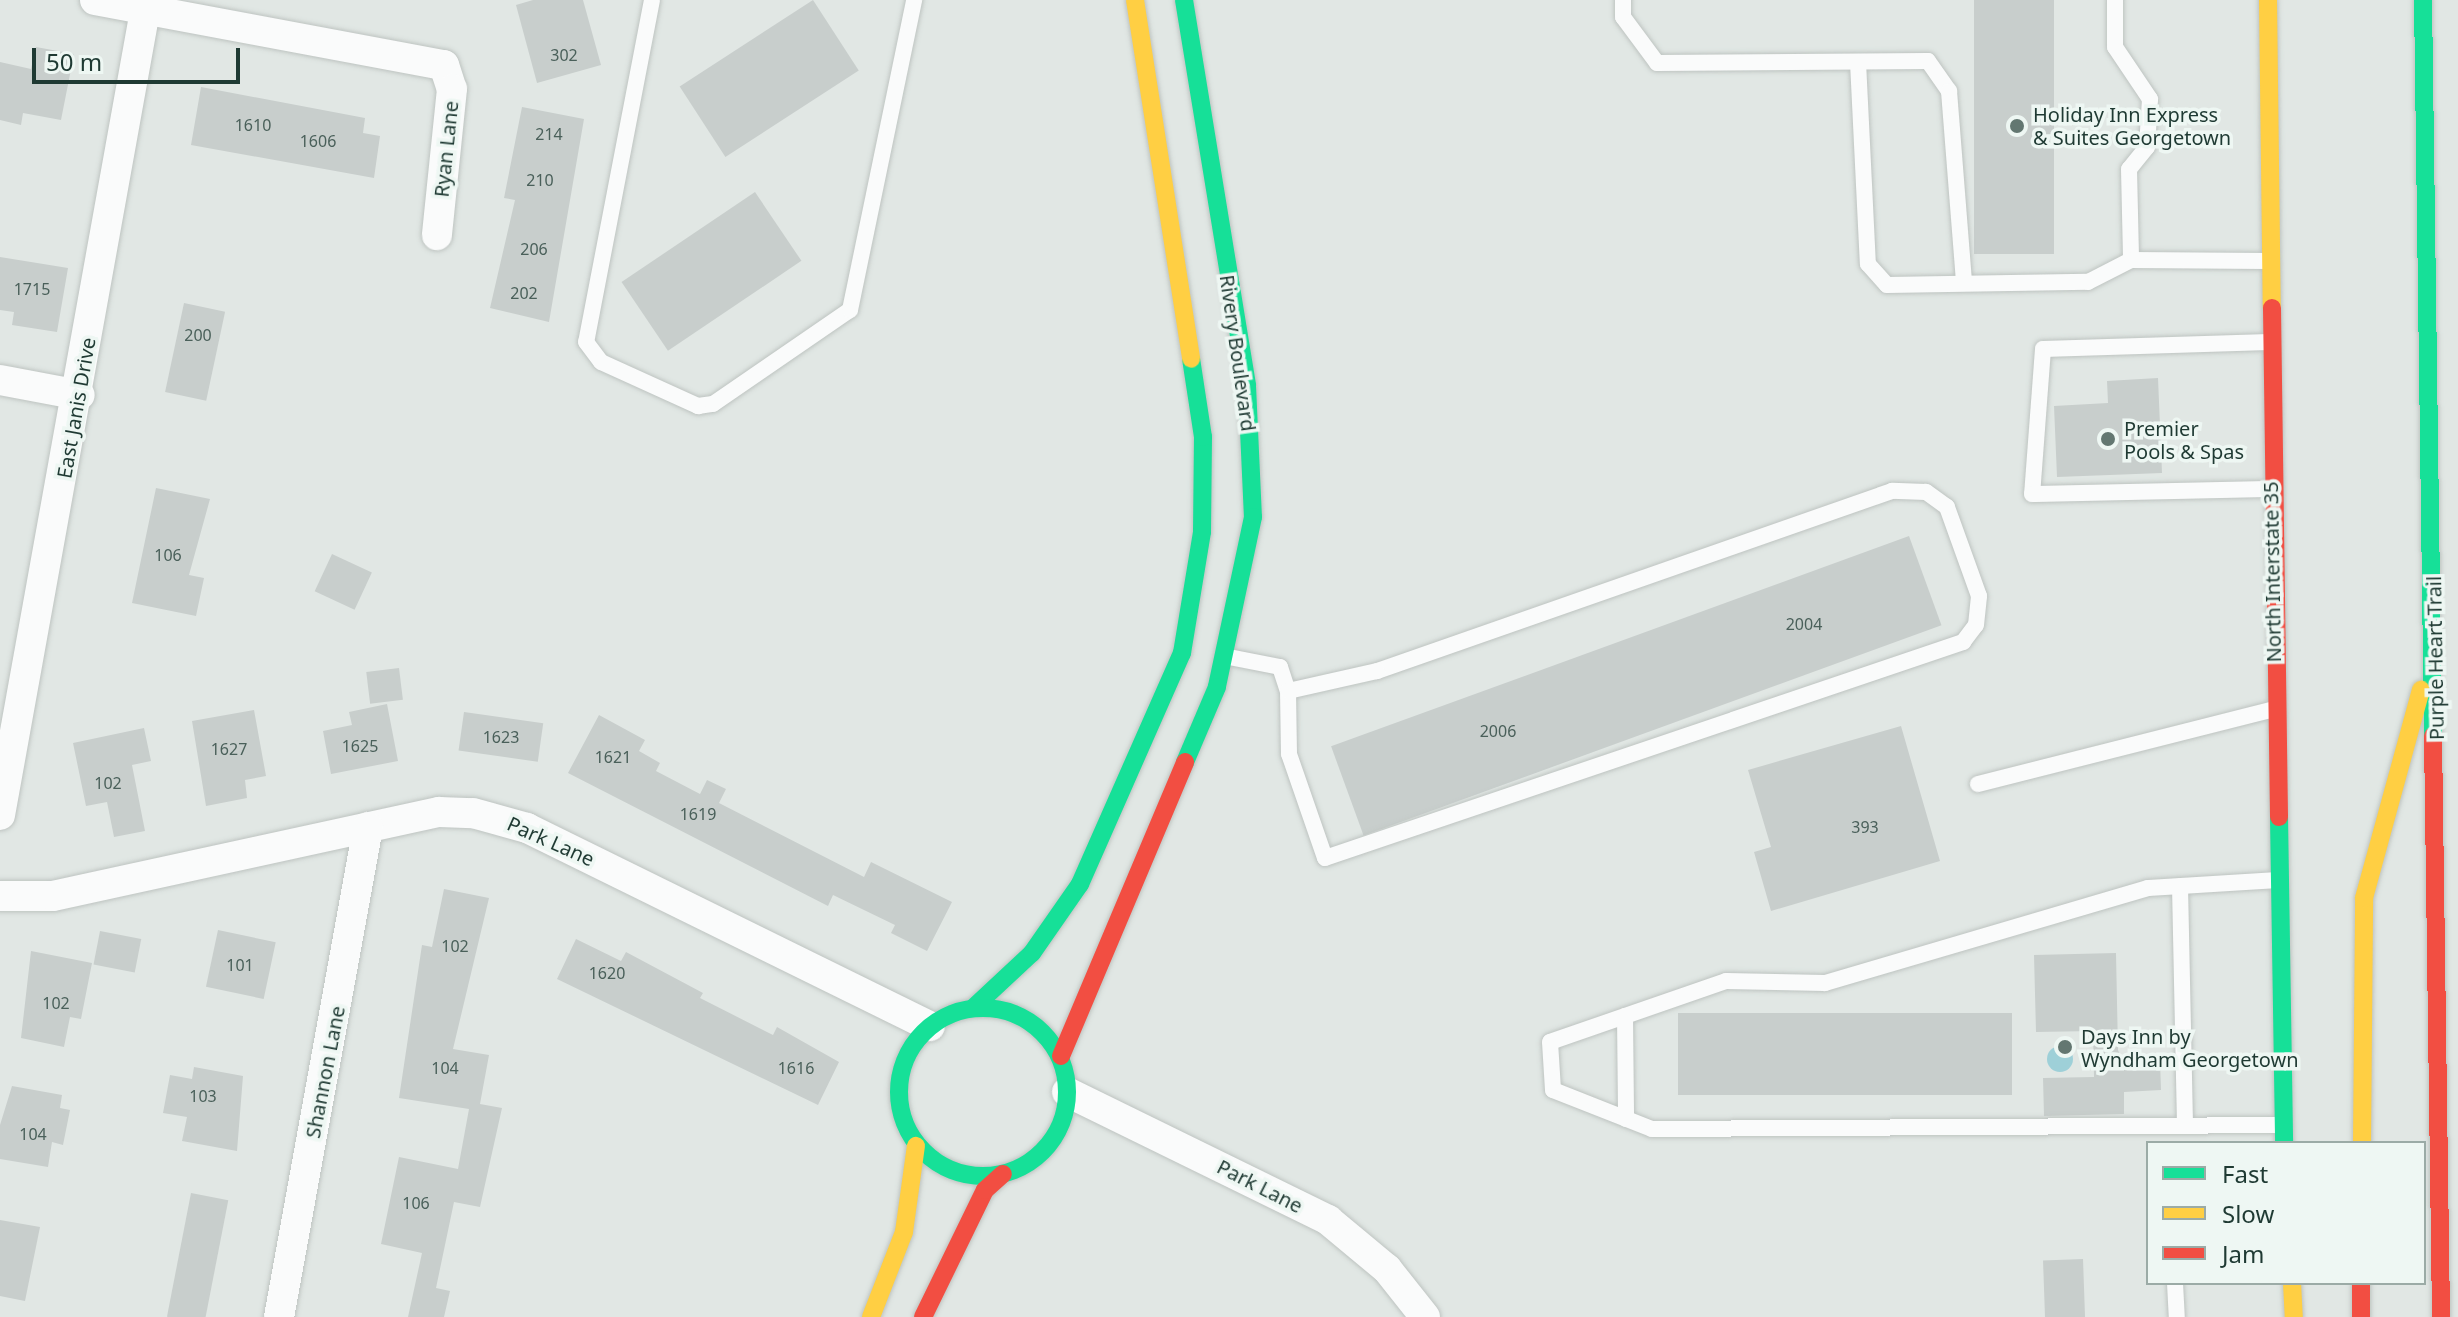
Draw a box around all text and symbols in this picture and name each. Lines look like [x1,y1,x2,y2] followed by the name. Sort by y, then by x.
[36,32,244,82] scale bar
[46,45,102,78] text: 50 m
[550,45,578,65] house number: 302
[429,100,463,198] street label: Ryan Lane
[2033,102,2231,149] place label: Holiday Inn Express & Suites Georgetown
[235,115,271,135] house number: 1610
[2008,117,2026,135] marker: Holiday Inn Express & Suites Georgetown
[535,124,563,144] house number: 214
[300,131,336,151] house number: 1606
[526,170,554,190] house number: 210
[520,239,548,259] house number: 206
[1215,273,1261,433] street label: Rivery Boulevard
[14,279,50,299] house number: 1715
[510,283,538,303] house number: 202
[184,325,212,345] house number: 200
[52,336,100,480] street label: East Janis Drive
[2124,416,2244,463] place label: Premier Pools & Spas
[2099,430,2117,448] marker: Premier Pools & Spas
[2258,481,2286,663] street label: North Interstate 35
[154,545,182,565] house number: 106
[2422,576,2448,740] street label: Purple Heart Trail
[1786,614,1822,634] house number: 2004
[1480,721,1516,741] house number: 2006
[483,727,519,747] house number: 1623
[342,736,378,756] house number: 1625
[211,739,247,759] house number: 1627
[595,747,631,767] house number: 1621
[94,773,122,793] house number: 102
[680,804,716,824] house number: 1619
[504,811,598,871] street label: Park Lane
[1851,817,1879,837] house number: 393
[441,936,469,956] house number: 102
[226,955,254,975] house number: 101
[589,963,625,983] house number: 1620
[42,993,70,1013] house number: 102
[300,1004,350,1140] street label: Shannon Lane
[2081,1024,2299,1071] place label: Days Inn by Wyndham Georgetown
[2056,1038,2074,1056] marker: Days Inn by Wyndham Georgetown
[431,1058,459,1078] house number: 104
[778,1058,814,1078] house number: 1616
[189,1086,217,1106] house number: 103
[19,1124,47,1144] house number: 104
[2146,1141,2426,1285] legend
[1213,1154,1307,1218] street label: Park Lane
[2222,1157,2268,1190] text: Fast
[402,1193,430,1213] house number: 106
[2222,1197,2274,1230] text: Slow
[2222,1237,2264,1270] text: Jam

